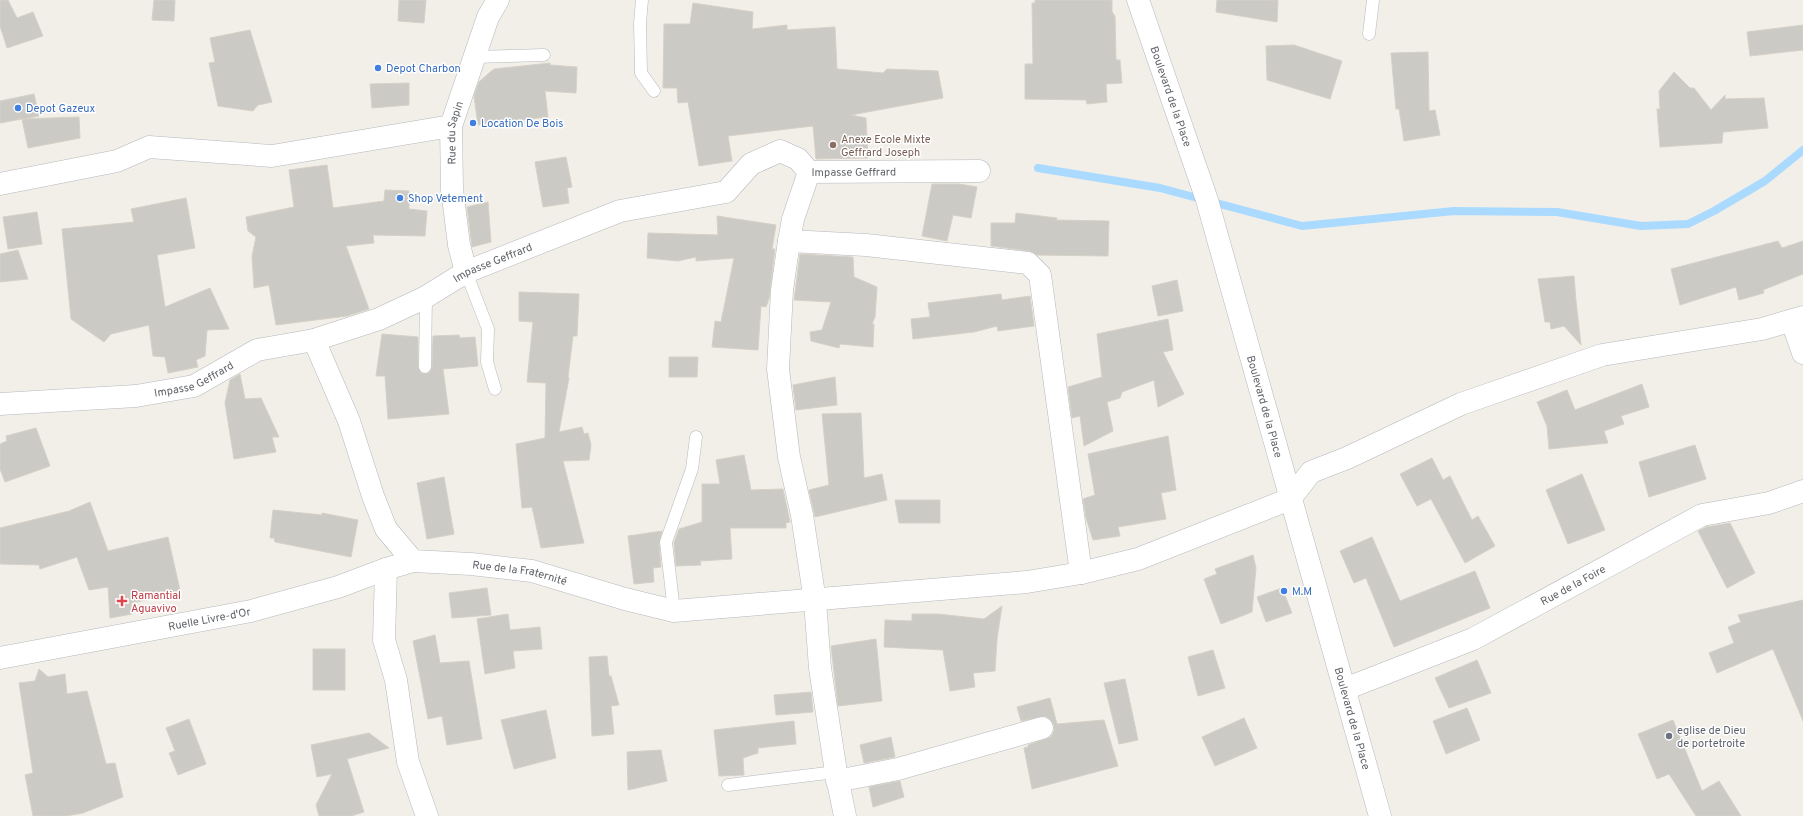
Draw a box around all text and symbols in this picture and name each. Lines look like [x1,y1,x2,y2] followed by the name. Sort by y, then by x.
[1146,45,1194,149] street label: Boulevard de la Place
[386,62,461,76] place label: Depot Charbon
[373,63,383,73] marker: Depot Charbon
[445,100,467,165] street label: Rue du Sapin
[26,102,96,116] place label: Depot Gazeux
[13,103,23,113] marker: Depot Gazeux
[481,117,563,131] place label: Location De Bois
[468,118,478,128] marker: Location De Bois
[841,133,931,160] place label: Anexe Ecole Mixte Geffrard Joseph
[828,140,838,150] marker: Anexe Ecole Mixte Geffrard Joseph
[811,165,896,180] street label: Impasse Geffrard
[408,192,483,206] place label: Shop Vetement
[395,193,405,203] marker: Shop Vetement
[451,240,534,286] street label: Impasse Geffrard
[1243,354,1285,460] street label: Boulevard de la Place
[153,359,236,401] street label: Impasse Geffrard
[472,558,569,589] street label: Rue de la Fraternité
[1538,562,1608,609] street label: Rue de la Foire
[1292,585,1312,599] place label: M.M
[1279,586,1289,596] marker: M.M
[131,589,181,616] place label: Ramantial Aguavivo
[116,595,128,607] marker: Ramantial Aguavivo
[167,605,253,634] street label: Ruelle Livre-d'Or
[1331,666,1373,771] street label: Boulevard de la Place
[1677,724,1746,751] place label: eglise de Dieu de portetroite
[1664,731,1674,741] marker: eglise de Dieu de portetroite

